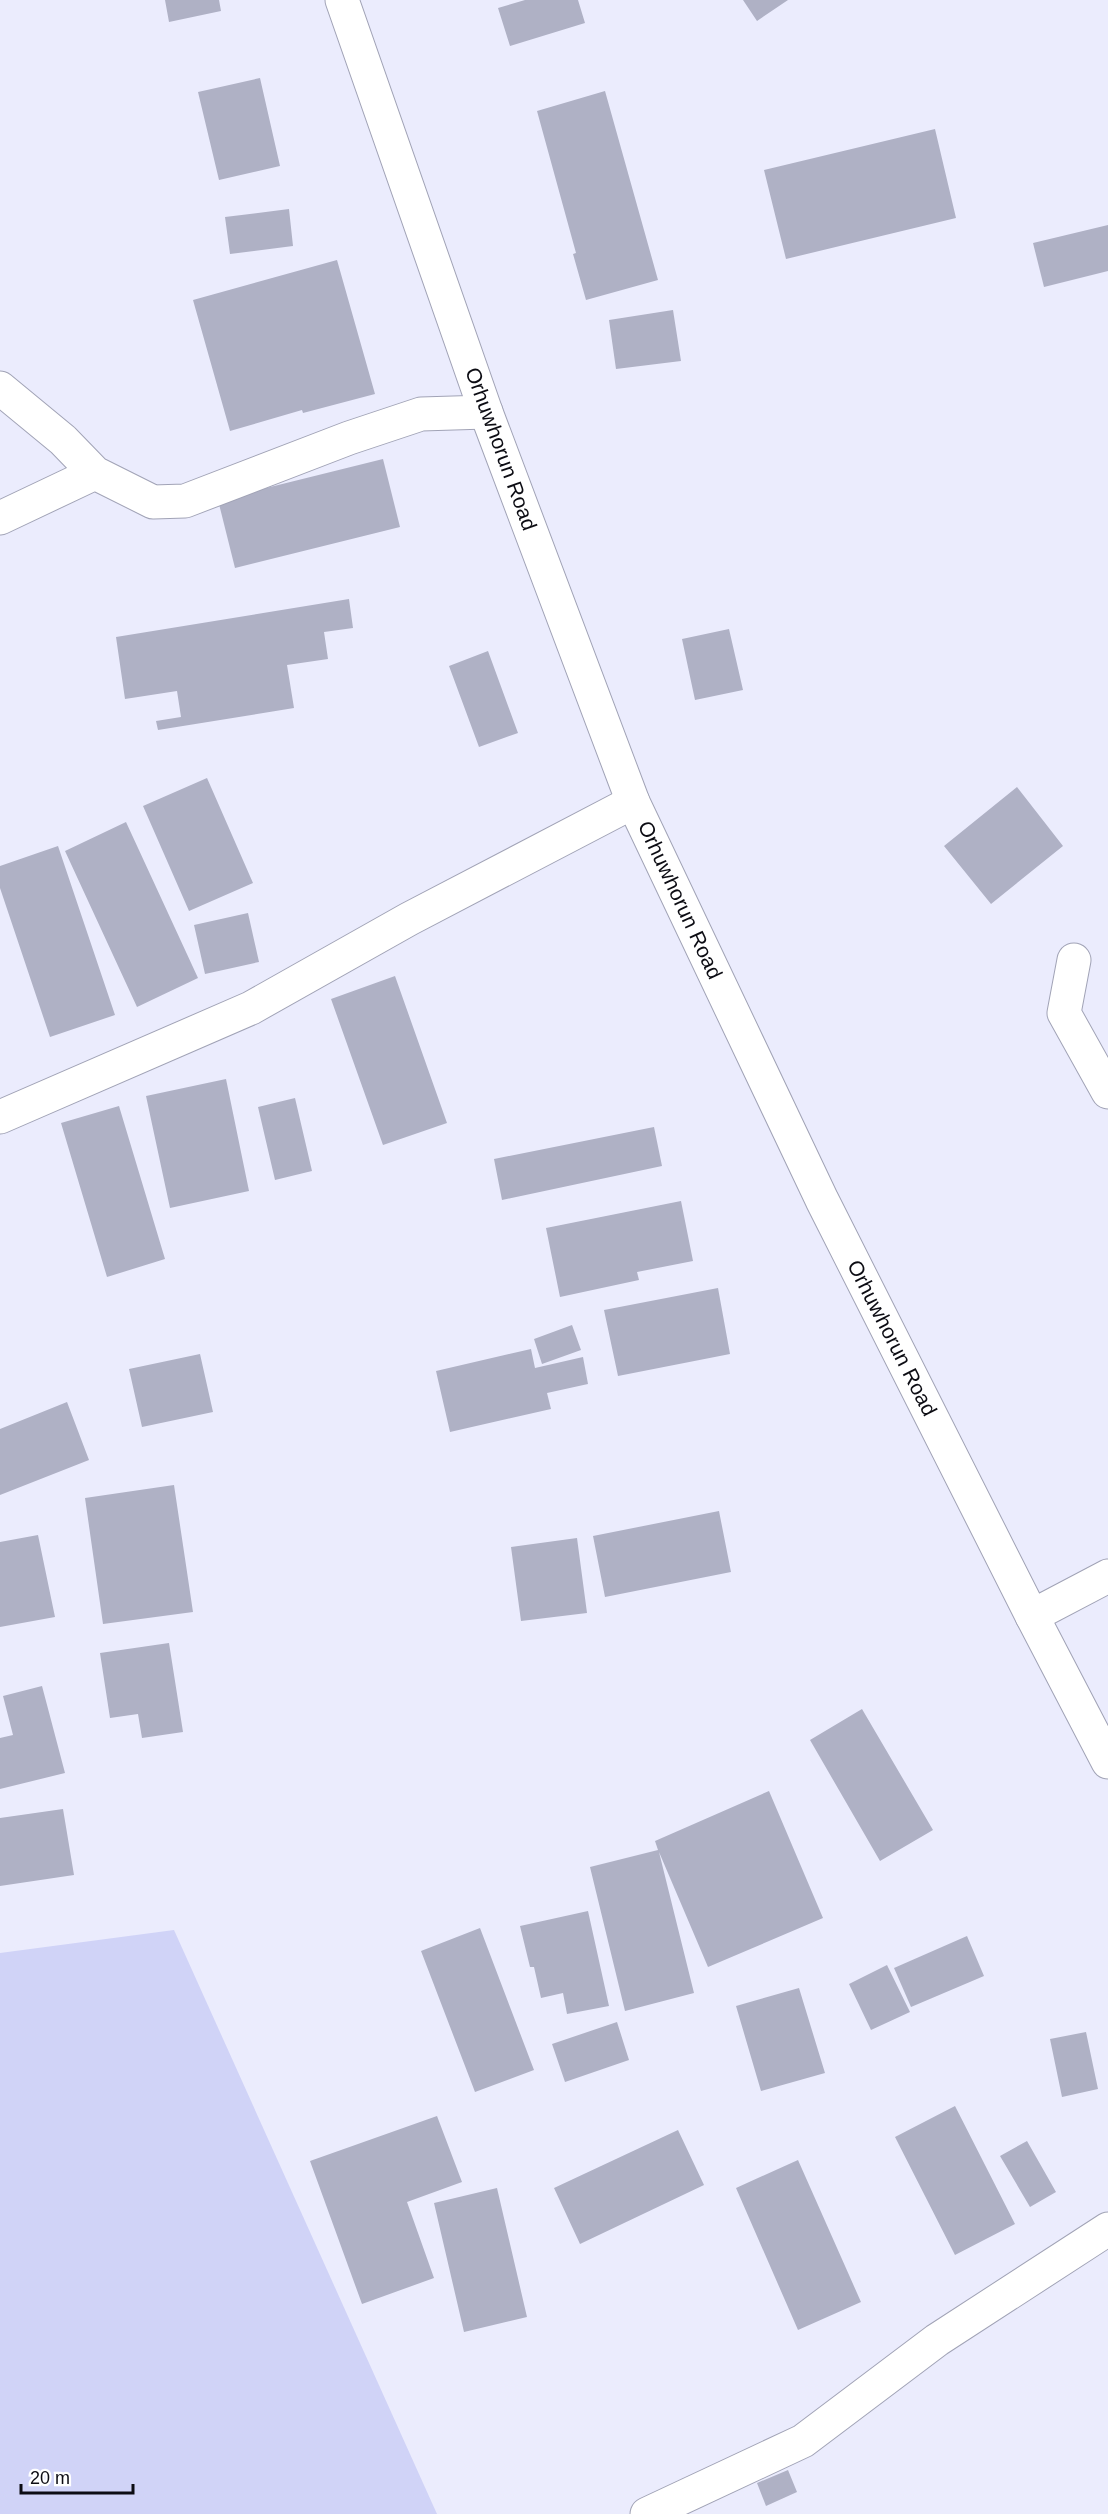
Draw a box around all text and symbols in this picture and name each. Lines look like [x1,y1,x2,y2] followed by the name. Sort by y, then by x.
[461,364,542,533] street label: Orhuwhorun Road
[634,817,727,982] street label: Orhuwhorun Road
[843,1256,942,1419] street label: Orhuwhorun Road
[21,2457,134,2495] scale bar
[30,2468,70,2488] text: 20 m

